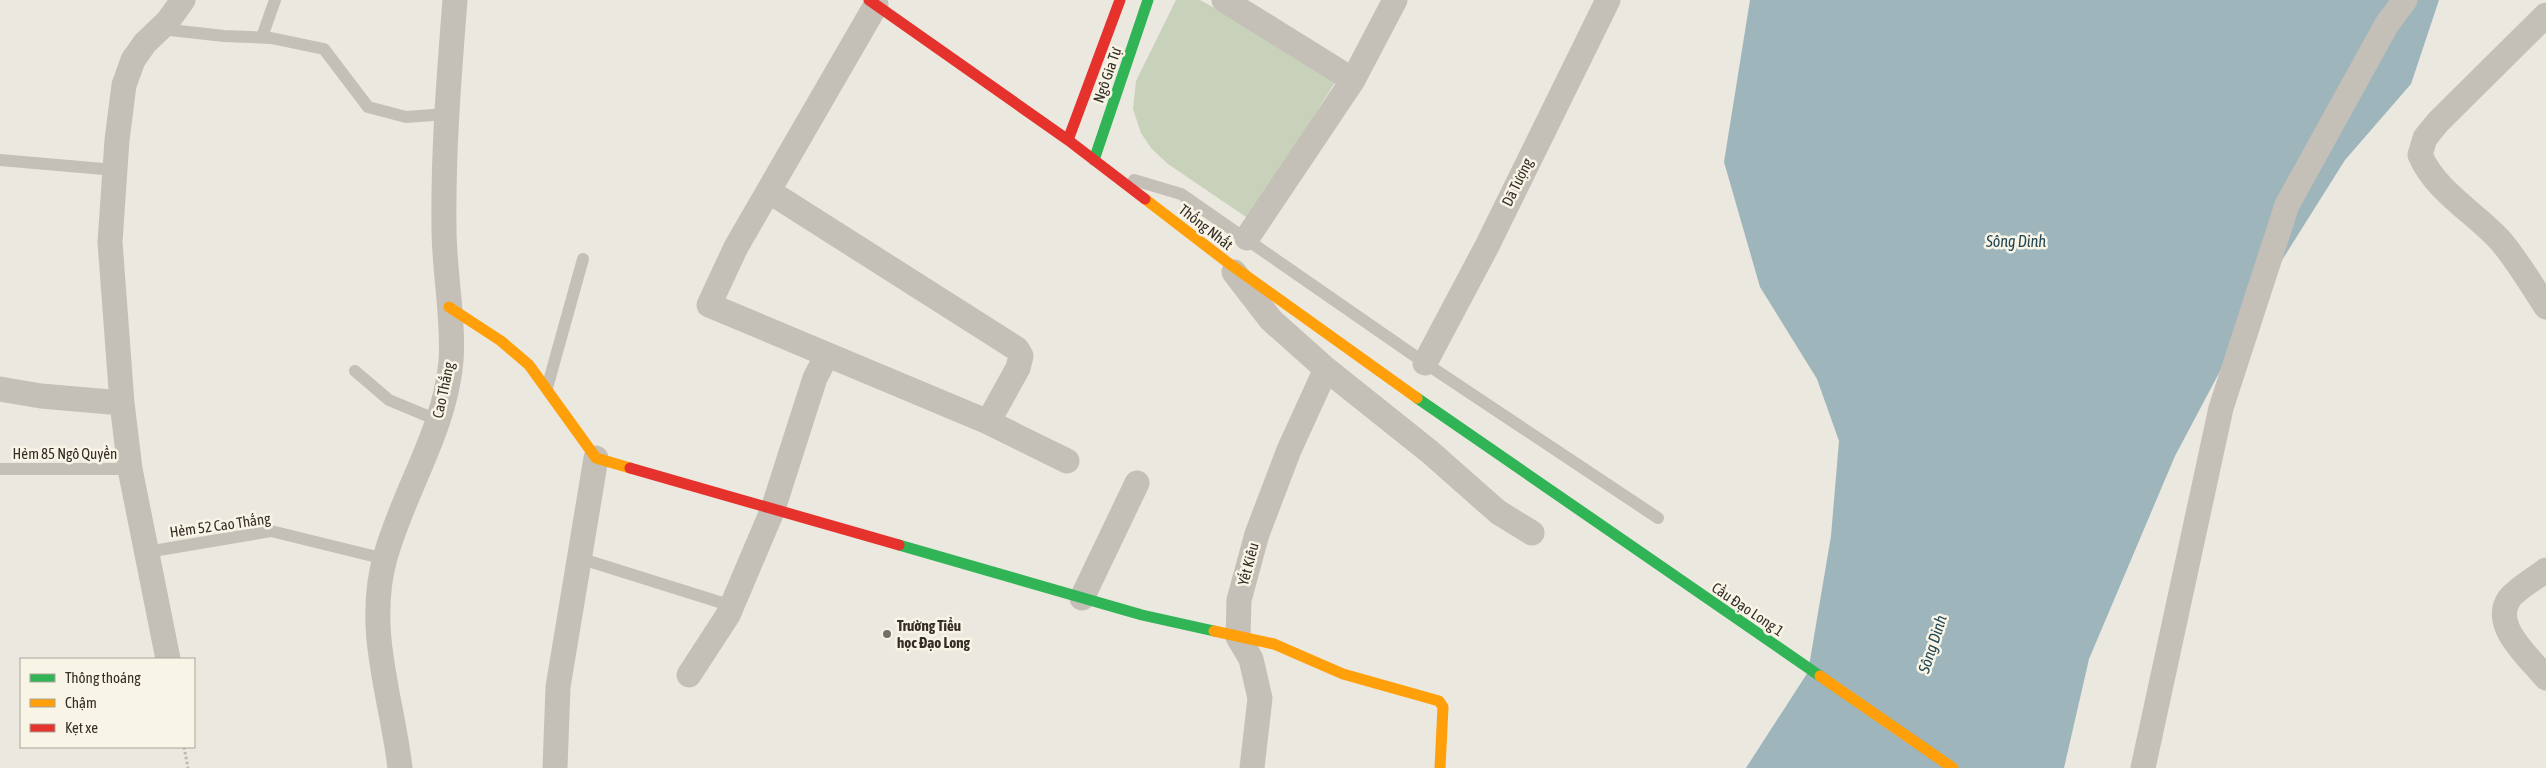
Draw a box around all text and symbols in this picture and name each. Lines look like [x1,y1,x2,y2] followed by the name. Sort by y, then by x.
[1090,44,1125,105] street label: Ngô Gia Tự
[1498,155,1536,209] street label: Dã Tượng
[1176,201,1236,253] street label: Thống Nhất
[1985,232,2046,251] water label: Sông Dinh
[429,360,457,420] street label: Cao Thắng
[13,445,117,462] street label: Hẻm 85 Ngô Quyền
[168,509,272,540] street label: Hẻm 52 Cao Thắng
[1234,541,1262,587] street label: Yết Kiêu
[1709,579,1787,639] street label: Cầu Đạo Long 1
[1914,613,1951,677] water label: Sông Dinh
[897,617,971,651] place label: Trường Tiểu học Đạo Long
[881,628,893,640] marker: Trường Tiểu học Đạo Long
[20,658,195,748] legend
[65,669,141,686] text: Thông thoáng
[65,694,97,711] text: Chậm
[65,719,98,736] text: Kẹt xe

